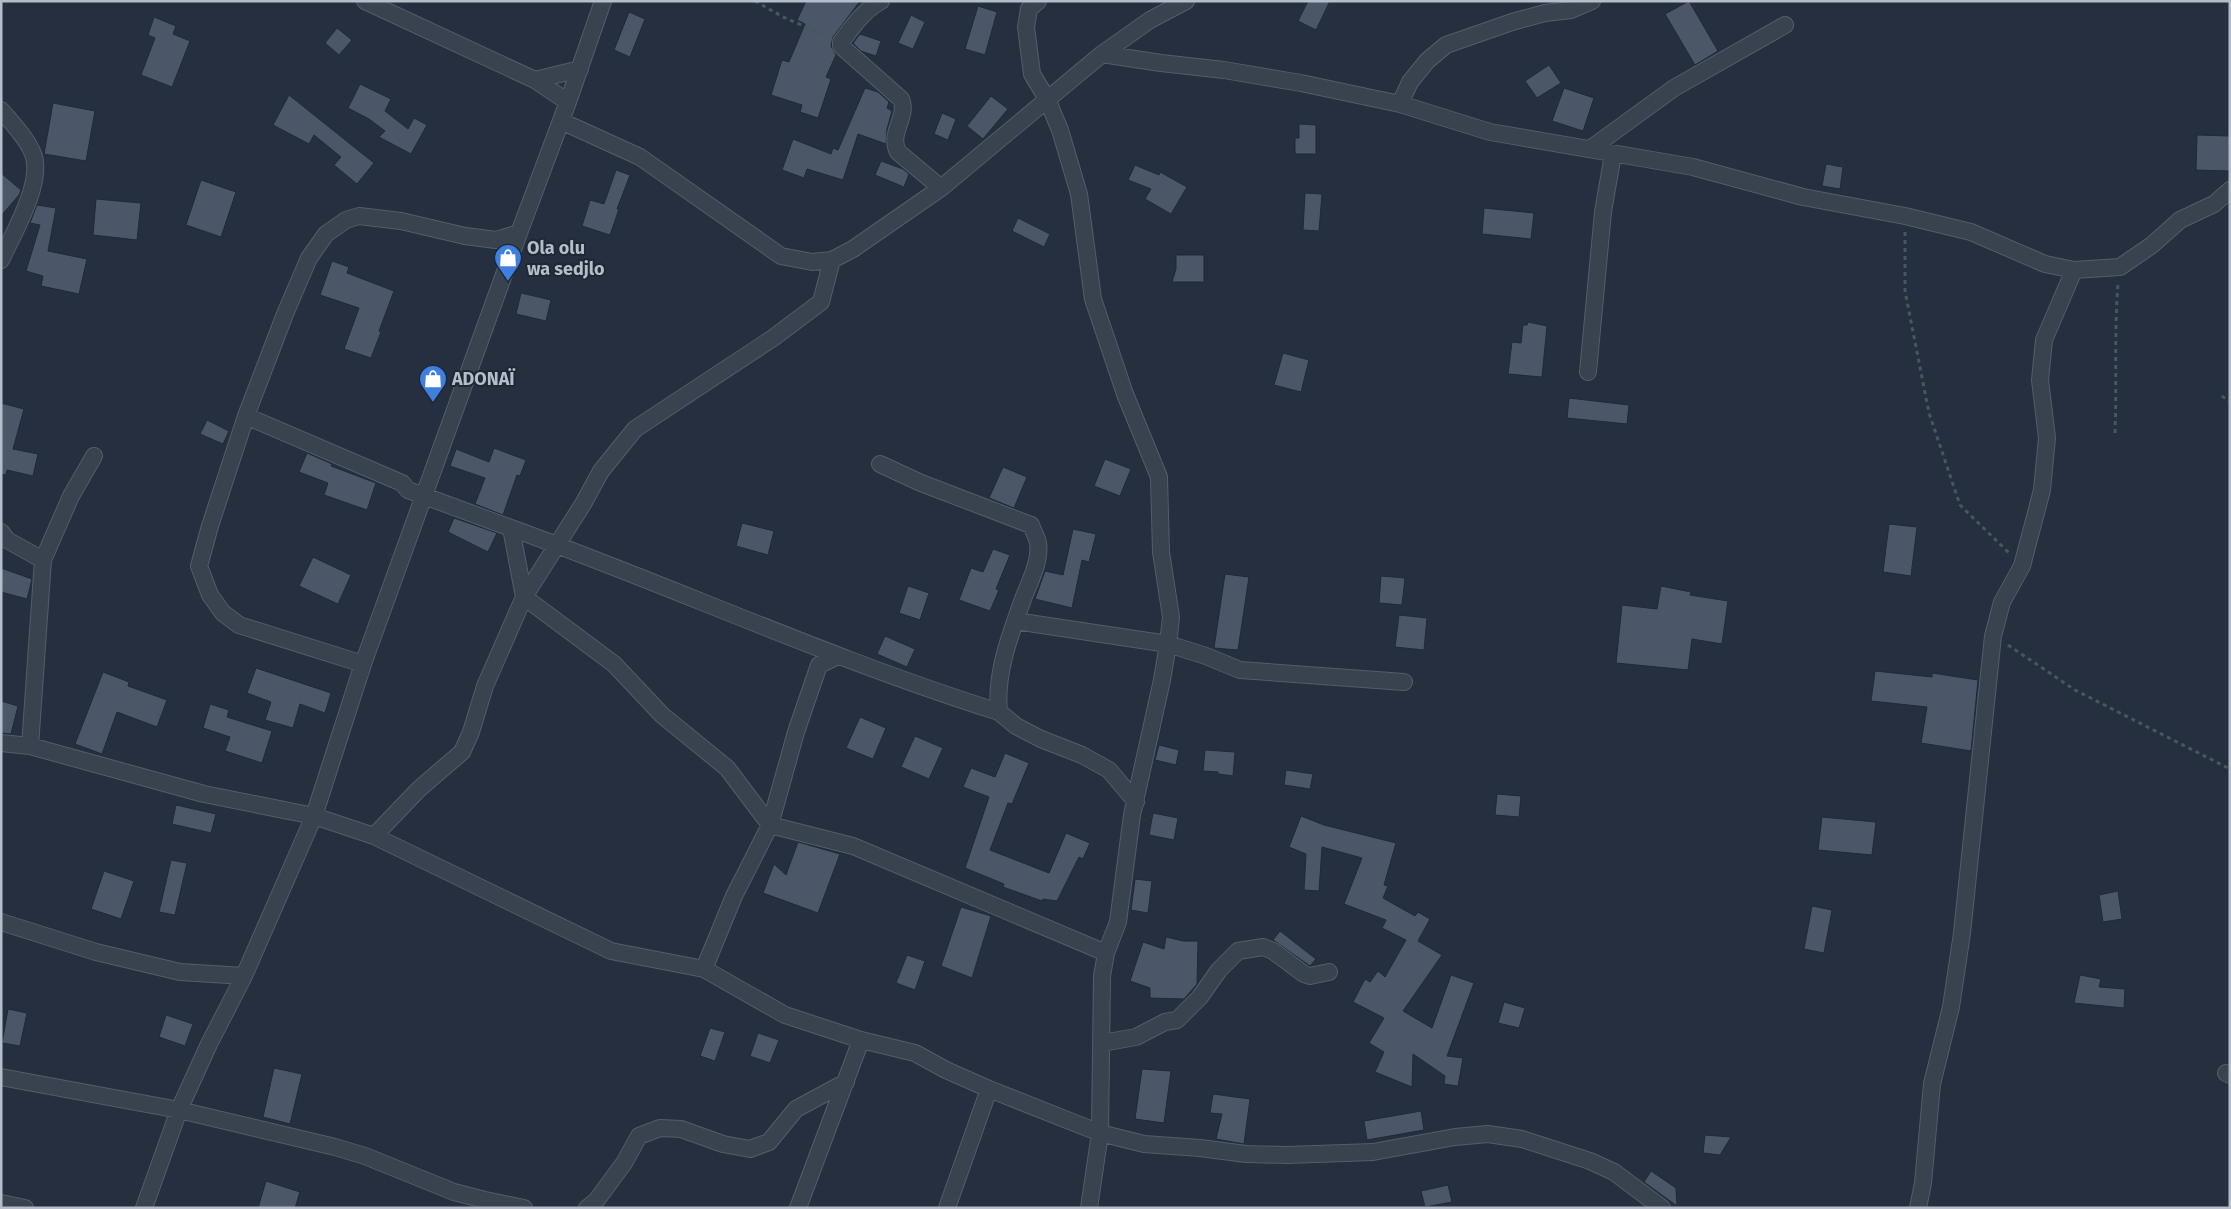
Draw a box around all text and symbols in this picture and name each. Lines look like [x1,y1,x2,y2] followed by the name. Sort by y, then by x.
[527,237,605,280] place label: Ola olu wa sedjlo
[493,243,523,282] shop icon: Ola olu wa sedjlo
[418,364,448,403] shop icon: ADONAÏ
[451,368,516,390] place label: ADONAÏ

